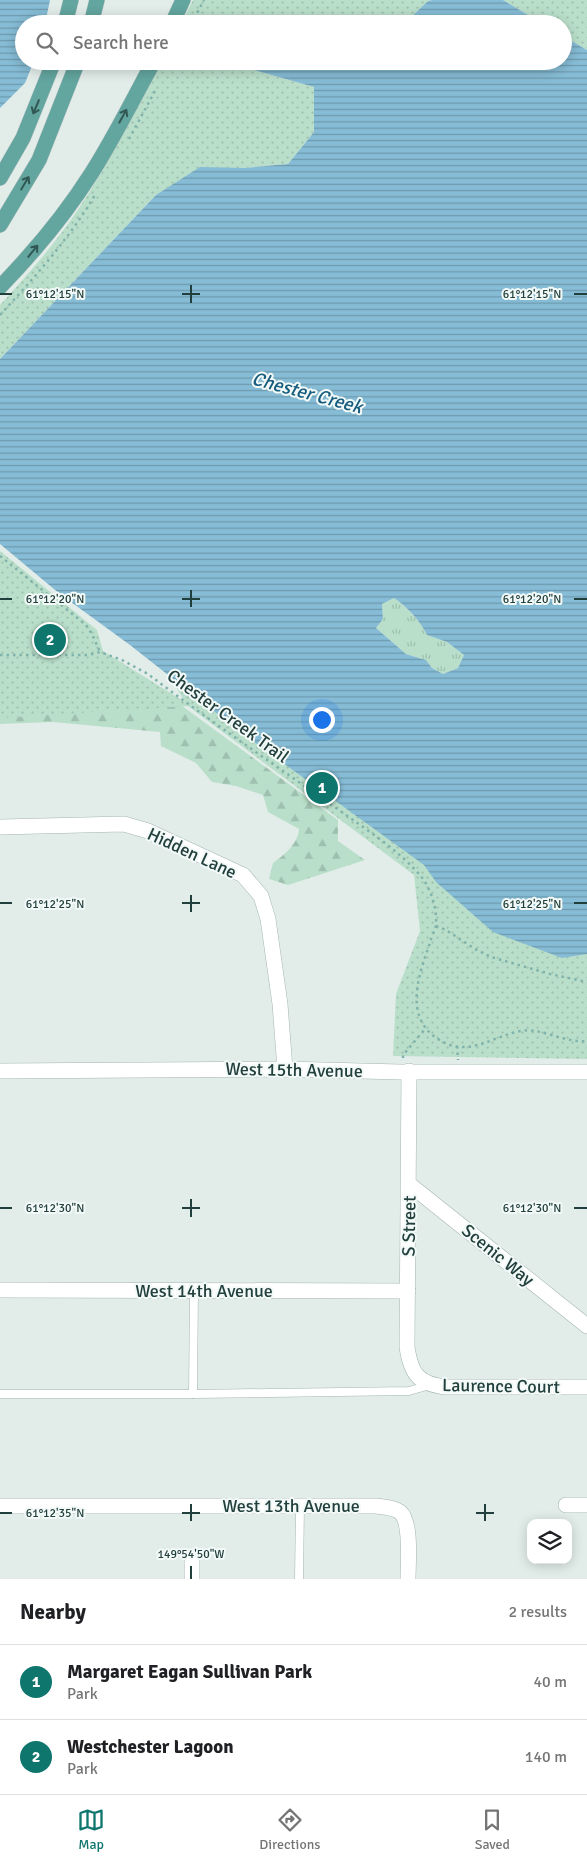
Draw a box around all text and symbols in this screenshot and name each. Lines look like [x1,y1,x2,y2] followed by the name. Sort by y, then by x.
[15,15,572,70] search box
[33,29,61,57] icon: search
[73,31,169,55] text: Search here
[31,99,41,114] one-way arrow
[119,110,129,124] one-way arrow
[21,176,31,190] one-way arrow
[28,245,39,258] one-way arrow
[26,287,84,302] text: 61°12'15"N
[503,287,561,302] text: 61°12'15"N
[249,367,366,420] water label: Chester Creek
[26,592,84,607] text: 61°12'20"N
[503,592,561,607] text: 61°12'20"N
[34,621,66,659] pin: 2
[163,664,293,768] street label: Chester Creek Trail
[309,707,335,733] your location
[306,769,338,807] pin: 1
[144,823,240,883] street label: Hidden Lane
[26,897,84,912] text: 61°12'25"N
[503,897,561,912] text: 61°12'25"N
[225,1058,363,1082] street label: West 15th Avenue
[397,1195,421,1257] street label: S Street
[26,1201,84,1216] text: 61°12'30"N
[503,1201,561,1216] text: 61°12'30"N
[457,1219,539,1291] street label: Scenic Way
[135,1280,273,1302] street label: West 14th Avenue
[442,1374,560,1398] street label: Laurence Court
[222,1495,360,1517] street label: West 13th Avenue
[26,1506,84,1521] text: 61°12'35"N
[527,1519,572,1564] map controls
[527,1519,572,1564] button: layers
[157,1547,225,1562] text: 149°54'50"W
[20,1599,86,1625] text: Nearby
[508,1602,567,1622] text: 2 results
[67,1660,312,1684] text: Margaret Eagan Sullivan Park
[32,1672,40,1692] text: 1
[533,1672,567,1692] text: 40 m
[67,1684,98,1704] text: Park
[67,1735,234,1759] text: Westchester Lagoon
[32,1747,40,1767] text: 2
[525,1747,567,1767] text: 140 m
[67,1759,98,1779] text: Park
[77,1806,105,1853] tab: Map
[259,1806,320,1853] tab: Directions
[475,1806,510,1853] tab: Saved

